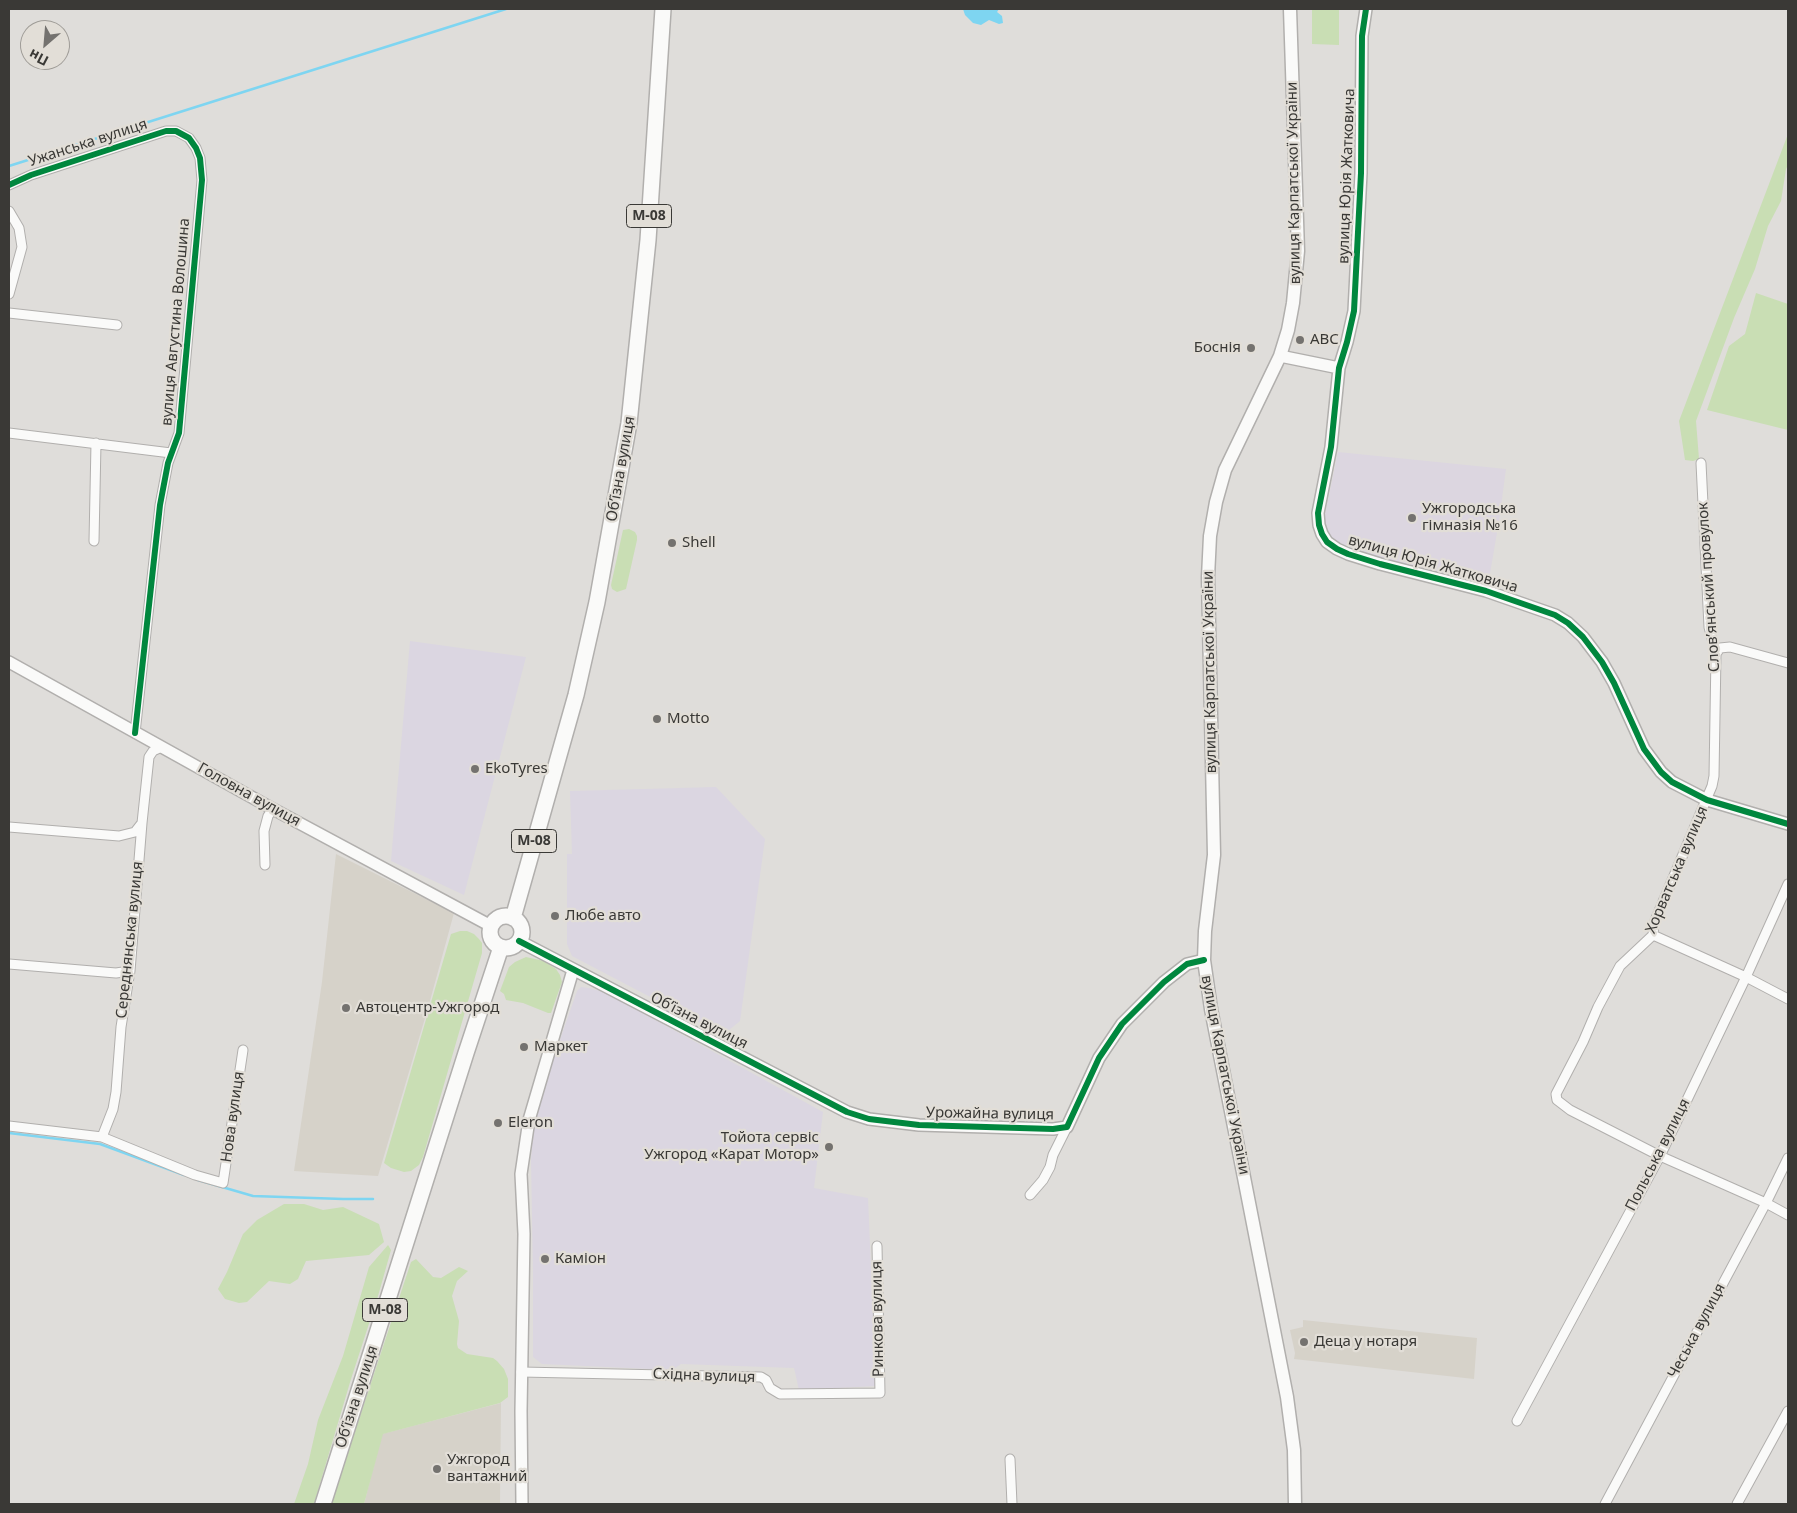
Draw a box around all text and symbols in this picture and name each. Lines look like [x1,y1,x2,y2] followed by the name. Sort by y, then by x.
[20,20,70,70] north arrow
[25,45,52,71] text: Пн
[1283,82,1305,284] street label: вулиця Карпатської України
[1335,88,1359,264] street label: вулиця Юрія Жатковича
[26,115,150,171] street label: Ужанська вулиця
[626,205,672,228] road number: М-08
[158,217,194,427] street label: вулиця Августина Волошина
[1310,331,1339,349] place label: ABC
[1294,334,1306,346] marker: ABC
[1194,339,1241,357] place label: Боснія
[1245,342,1257,354] marker: Боснія
[603,415,639,523] street label: Обʼїзна вулиця
[1422,500,1518,535] place label: Ужгородська гімназія №16
[1694,501,1724,673] street label: Словʼянський провулок
[1406,512,1418,524] marker: Ужгородська гімназія №16
[1346,531,1520,597] street label: вулиця Юрія Жатковича
[682,534,716,552] place label: Shell
[666,537,678,549] marker: Shell
[1199,571,1221,773] street label: вулиця Карпатської України
[667,710,710,728] place label: Motto
[651,713,663,725] marker: Motto
[194,759,304,831] street label: Головна вулиця
[485,760,548,778] place label: EkoTyres
[469,763,481,775] marker: EkoTyres
[1642,804,1712,936] street label: Хорватська вулиця
[512,829,556,852] road number: М-08
[113,861,147,1019] street label: Середнянська вулиця
[565,907,641,925] place label: Любе авто
[549,910,561,922] marker: Любе авто
[1197,974,1253,1176] street label: вулиця Карпатської України
[647,989,751,1053] street label: Обʼїзна вулиця
[356,999,499,1017] place label: Автоцентр-Ужгород
[340,1002,352,1014] marker: Автоцентр-Ужгород
[534,1038,588,1056] place label: Маркет
[518,1041,530,1053] marker: Маркет
[218,1070,248,1164] street label: Нова вулиця
[1622,1096,1694,1214] street label: Польська вулиця
[926,1104,1054,1124] street label: Урожайна вулиця
[508,1114,553,1132] place label: Eleron
[492,1117,504,1129] marker: Eleron
[644,1129,819,1164] place label: Тойота сервіс Ужгород «Карат Мотор»
[823,1141,835,1153] marker: Тойота сервіс Ужгород «Карат Мотор»
[555,1250,606,1268] place label: Каміон
[539,1253,551,1265] marker: Каміон
[868,1261,888,1377] street label: Ринкова вулиця
[1664,1280,1730,1382] street label: Чеська вулиця
[362,1298,408,1322] road number: М-08
[1314,1333,1417,1351] place label: Деца у нотаря
[1298,1336,1310,1348] marker: Деца у нотаря
[332,1343,382,1451] street label: Обʼїзна вулиця
[652,1365,756,1387] street label: Східна вулиця
[447,1451,527,1486] place label: Ужгород вантажний
[431,1463,443,1475] marker: Ужгород вантажний

